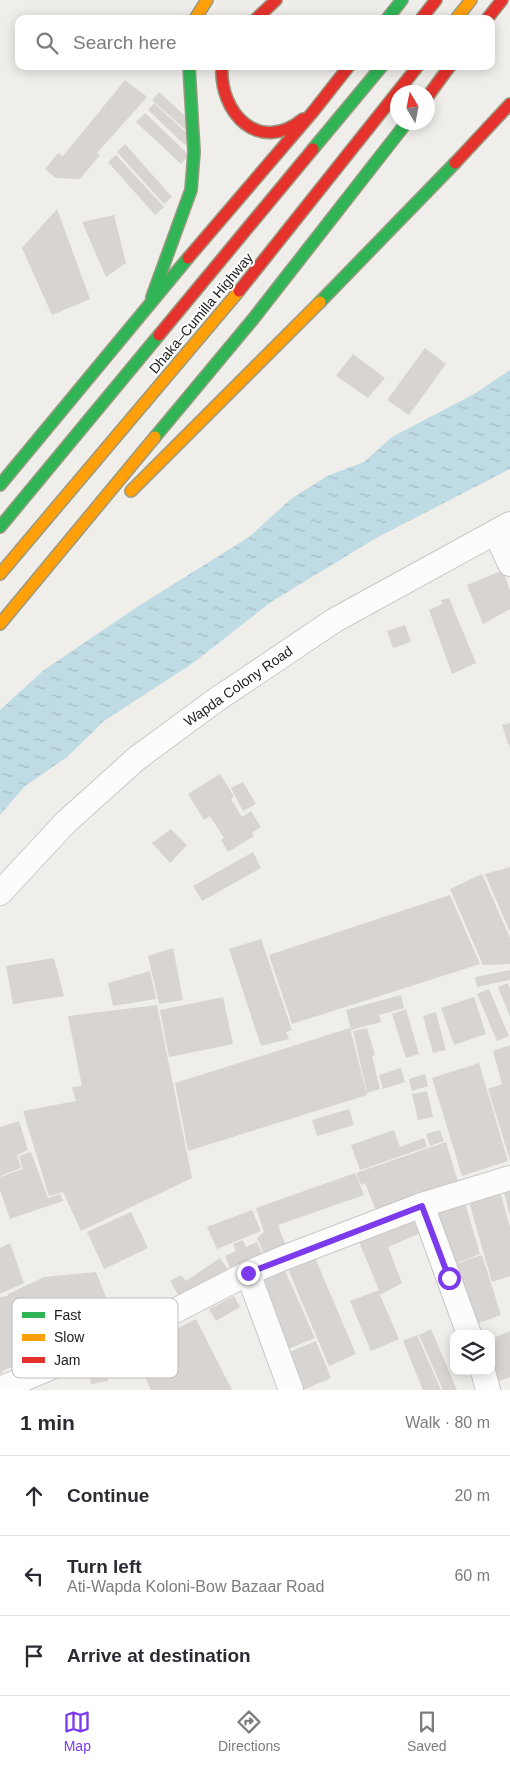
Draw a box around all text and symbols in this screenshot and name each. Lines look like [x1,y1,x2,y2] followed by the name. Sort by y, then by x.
[15,15,495,70] search box
[33,29,61,57] icon: search
[73,32,177,53] text: Search here
[390,85,435,130] north arrow
[146,249,256,377] street label: Dhaka–Cumilla Highway
[181,643,295,729] street label: Wapda Colony Road
[237,1262,260,1285] route end
[438,1267,461,1290] route start
[12,1298,178,1378] legend
[54,1307,81,1323] text: Fast
[54,1329,85,1345] text: Slow
[450,1330,495,1375] map controls
[450,1330,495,1375] button: layers
[54,1352,80,1368] text: Jam
[20,1411,75,1434] text: 1 min
[405,1414,490,1431] text: Walk · 80 m
[20,1482,48,1510] icon: ahead
[67,1485,149,1506] text: Continue
[454,1487,490,1504] text: 20 m
[67,1556,142,1577] text: Turn left
[20,1562,48,1590] icon: left
[454,1567,490,1584] text: 60 m
[67,1578,324,1595] text: Ati-Wapda Koloni-Bow Bazaar Road
[20,1642,48,1670] icon: arrive
[67,1645,251,1666] text: Arrive at destination
[63,1708,91,1754] tab: Map
[218,1708,280,1754] tab: Directions
[407,1708,447,1754] tab: Saved

